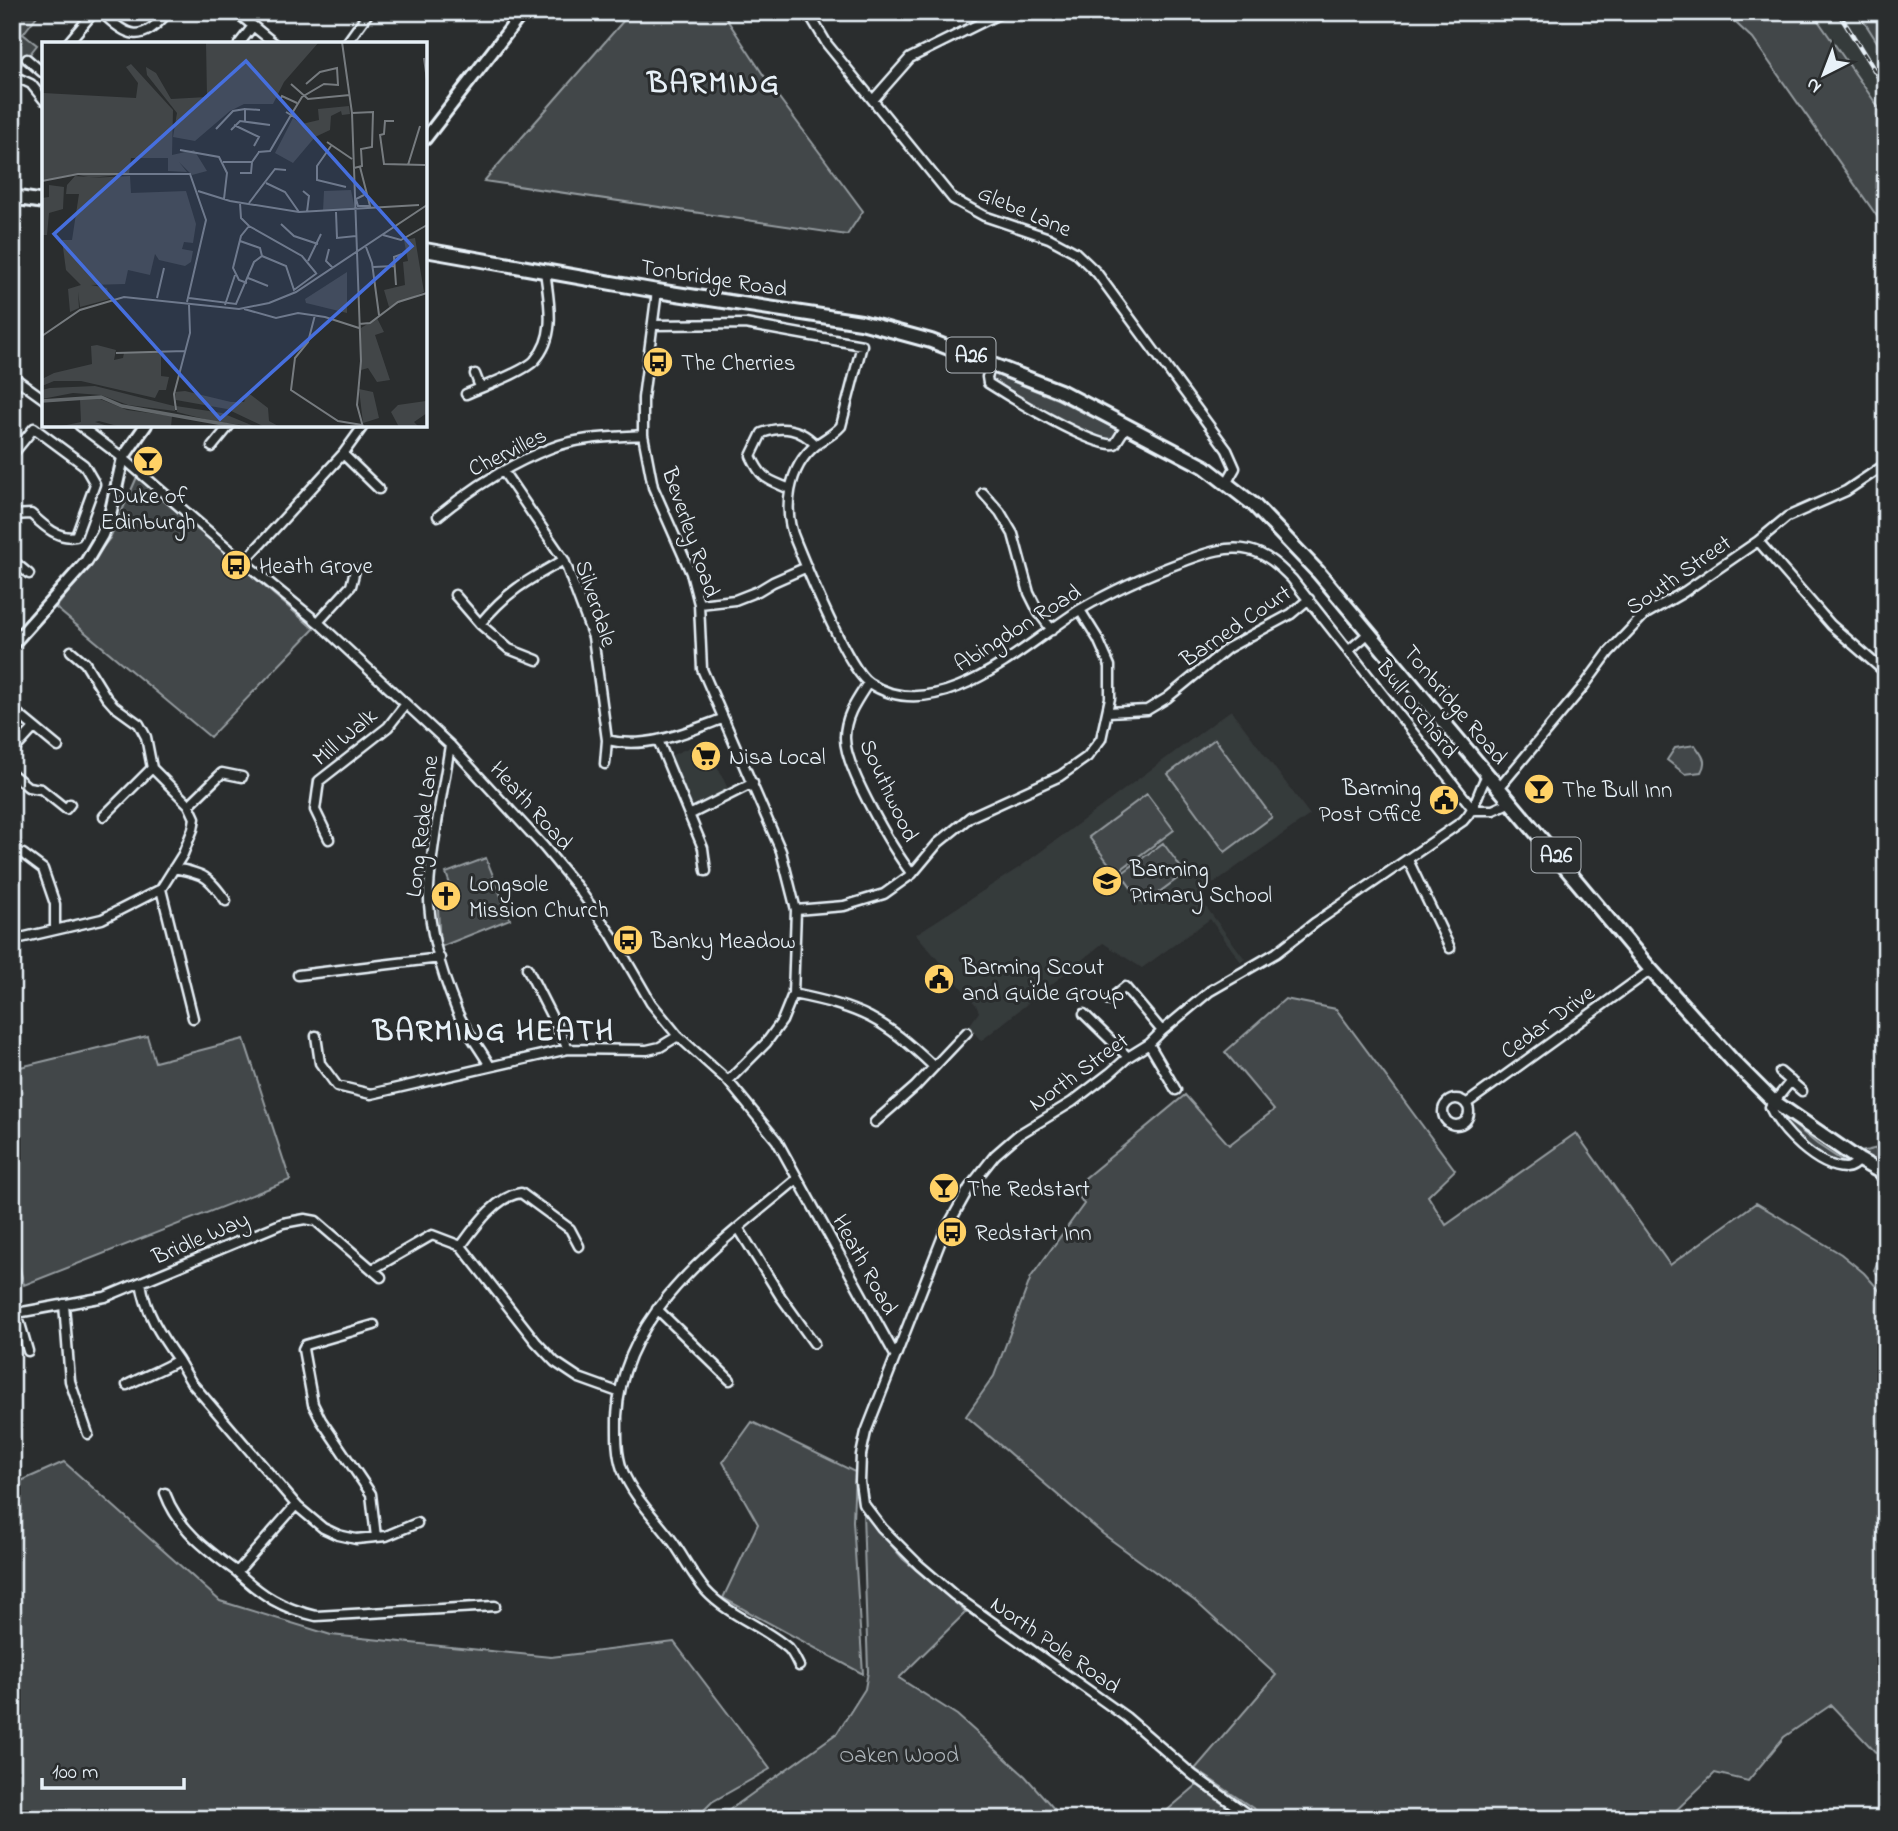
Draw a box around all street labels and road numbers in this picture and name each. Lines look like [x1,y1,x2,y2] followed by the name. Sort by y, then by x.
[972,178,1077,247] street label: Glebe Lane
[638,252,790,308] street label: Tonbridge Road
[946,338,996,372] road number: A26
[463,420,553,486] street label: Chervilles
[650,462,727,603] street label: Beverley Road
[1620,527,1739,625] street label: South Street
[565,556,624,652] street label: Silverdale
[948,577,1089,682] street label: Abingdon Road
[1173,577,1299,677] street label: Barned Court
[1393,638,1514,774] street label: Tonbridge Road
[1366,652,1465,766] street label: Bull Orchard
[306,700,386,775] street label: Mill Walk
[849,734,926,848] street label: Southwood
[398,753,450,899] street label: Long Rede Lane
[481,755,579,859] street label: Heath Road
[1532,838,1580,872] road number: A26
[1495,977,1603,1068] street label: Cedar Drive
[1022,1025,1137,1121] street label: North Street
[146,1204,255,1277] street label: Bridle Way
[823,1209,905,1322] street label: Heath Road
[983,1589,1126,1703] street label: North Pole Road

